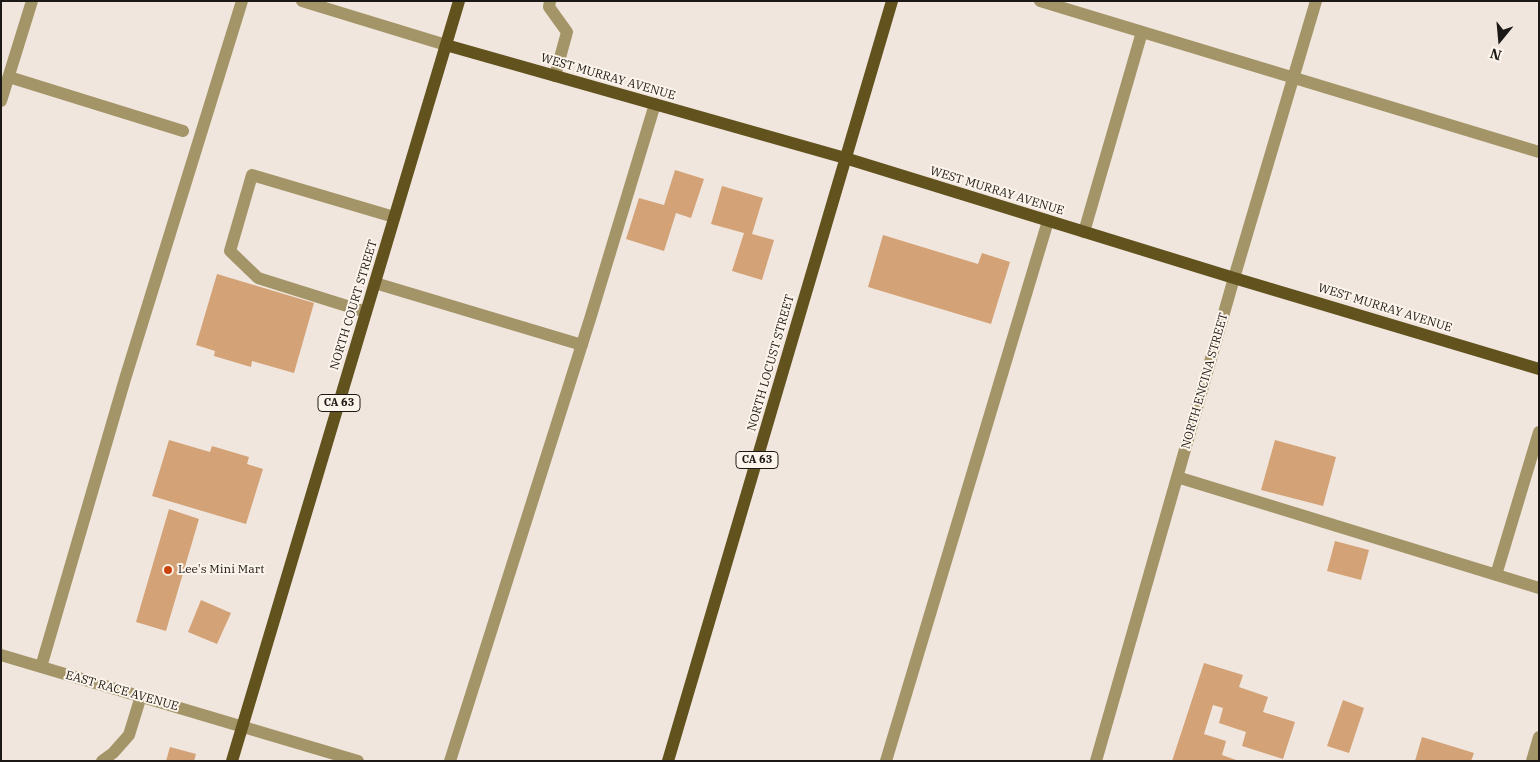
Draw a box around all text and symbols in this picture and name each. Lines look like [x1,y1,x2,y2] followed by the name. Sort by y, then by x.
[1475,15,1525,65] north arrow
[1488,44,1504,65] text: N
[539,51,677,103] street label: WEST MURRAY AVENUE
[928,164,1066,218] street label: WEST MURRAY AVENUE
[327,238,381,372] street label: NORTH COURT STREET
[1316,281,1454,335] street label: WEST MURRAY AVENUE
[745,293,797,433] street label: NORTH LOCUST STREET
[1179,311,1231,451] street label: NORTH ENCINA STREET
[318,394,360,412] road number: CA 63
[736,452,778,468] road number: CA 63
[178,563,264,577] place label: Lee's Mini Mart
[162,564,174,576] marker: Lee's Mini Mart
[64,668,180,714] street label: EAST RACE AVENUE

